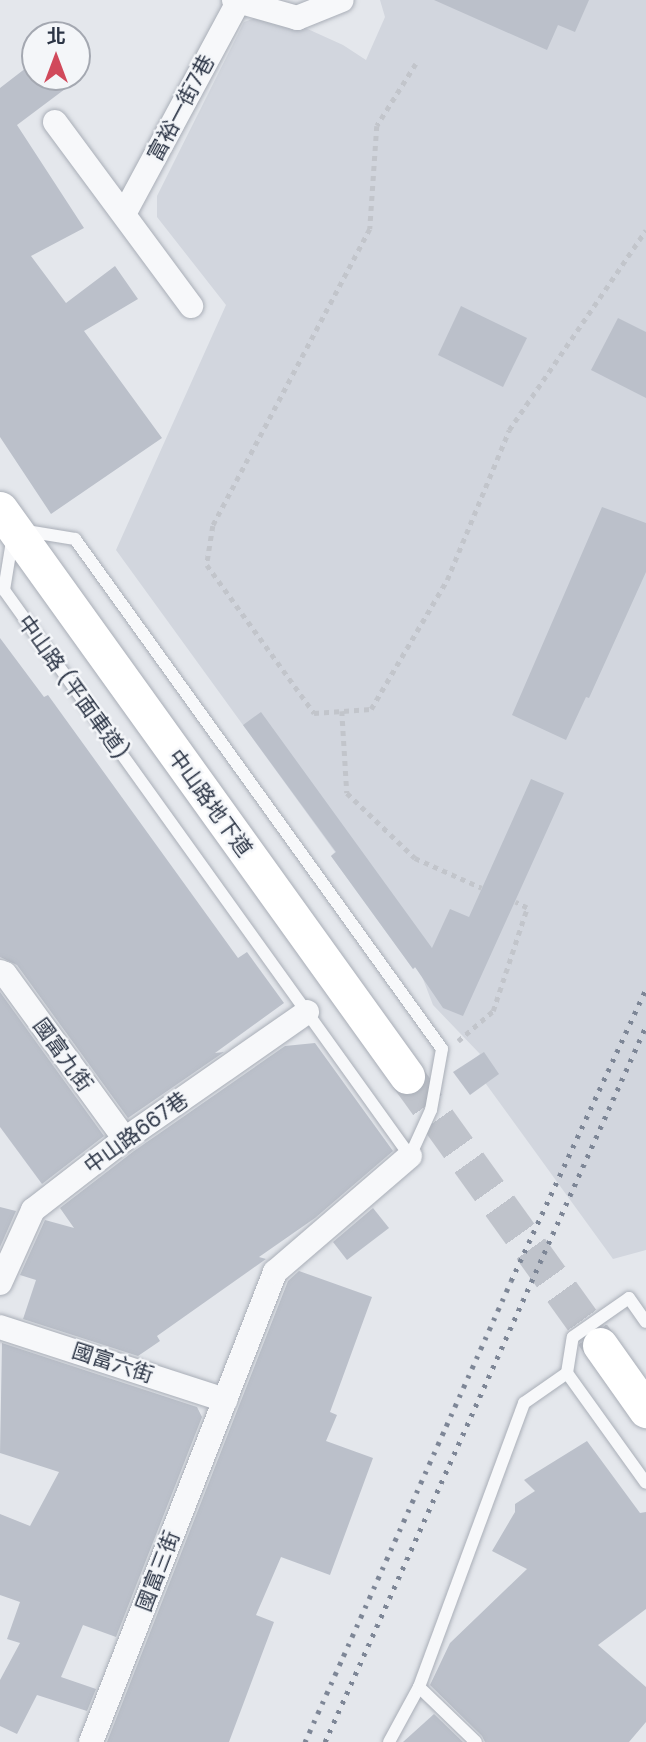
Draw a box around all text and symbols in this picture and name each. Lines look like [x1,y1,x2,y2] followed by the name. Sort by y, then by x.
[21,21,91,91] north arrow
[46,23,66,50] text: 北
[143,51,219,165] street label: 富裕一街7巷
[12,610,134,764] street label: 中山路 (平面車道)
[163,745,257,861] street label: 中山路地下道
[28,1014,98,1096] street label: 國富九街
[79,1087,193,1179] street label: 中山路667巷
[69,1338,157,1388] street label: 國富六街
[131,1527,185,1615] street label: 國富三街

